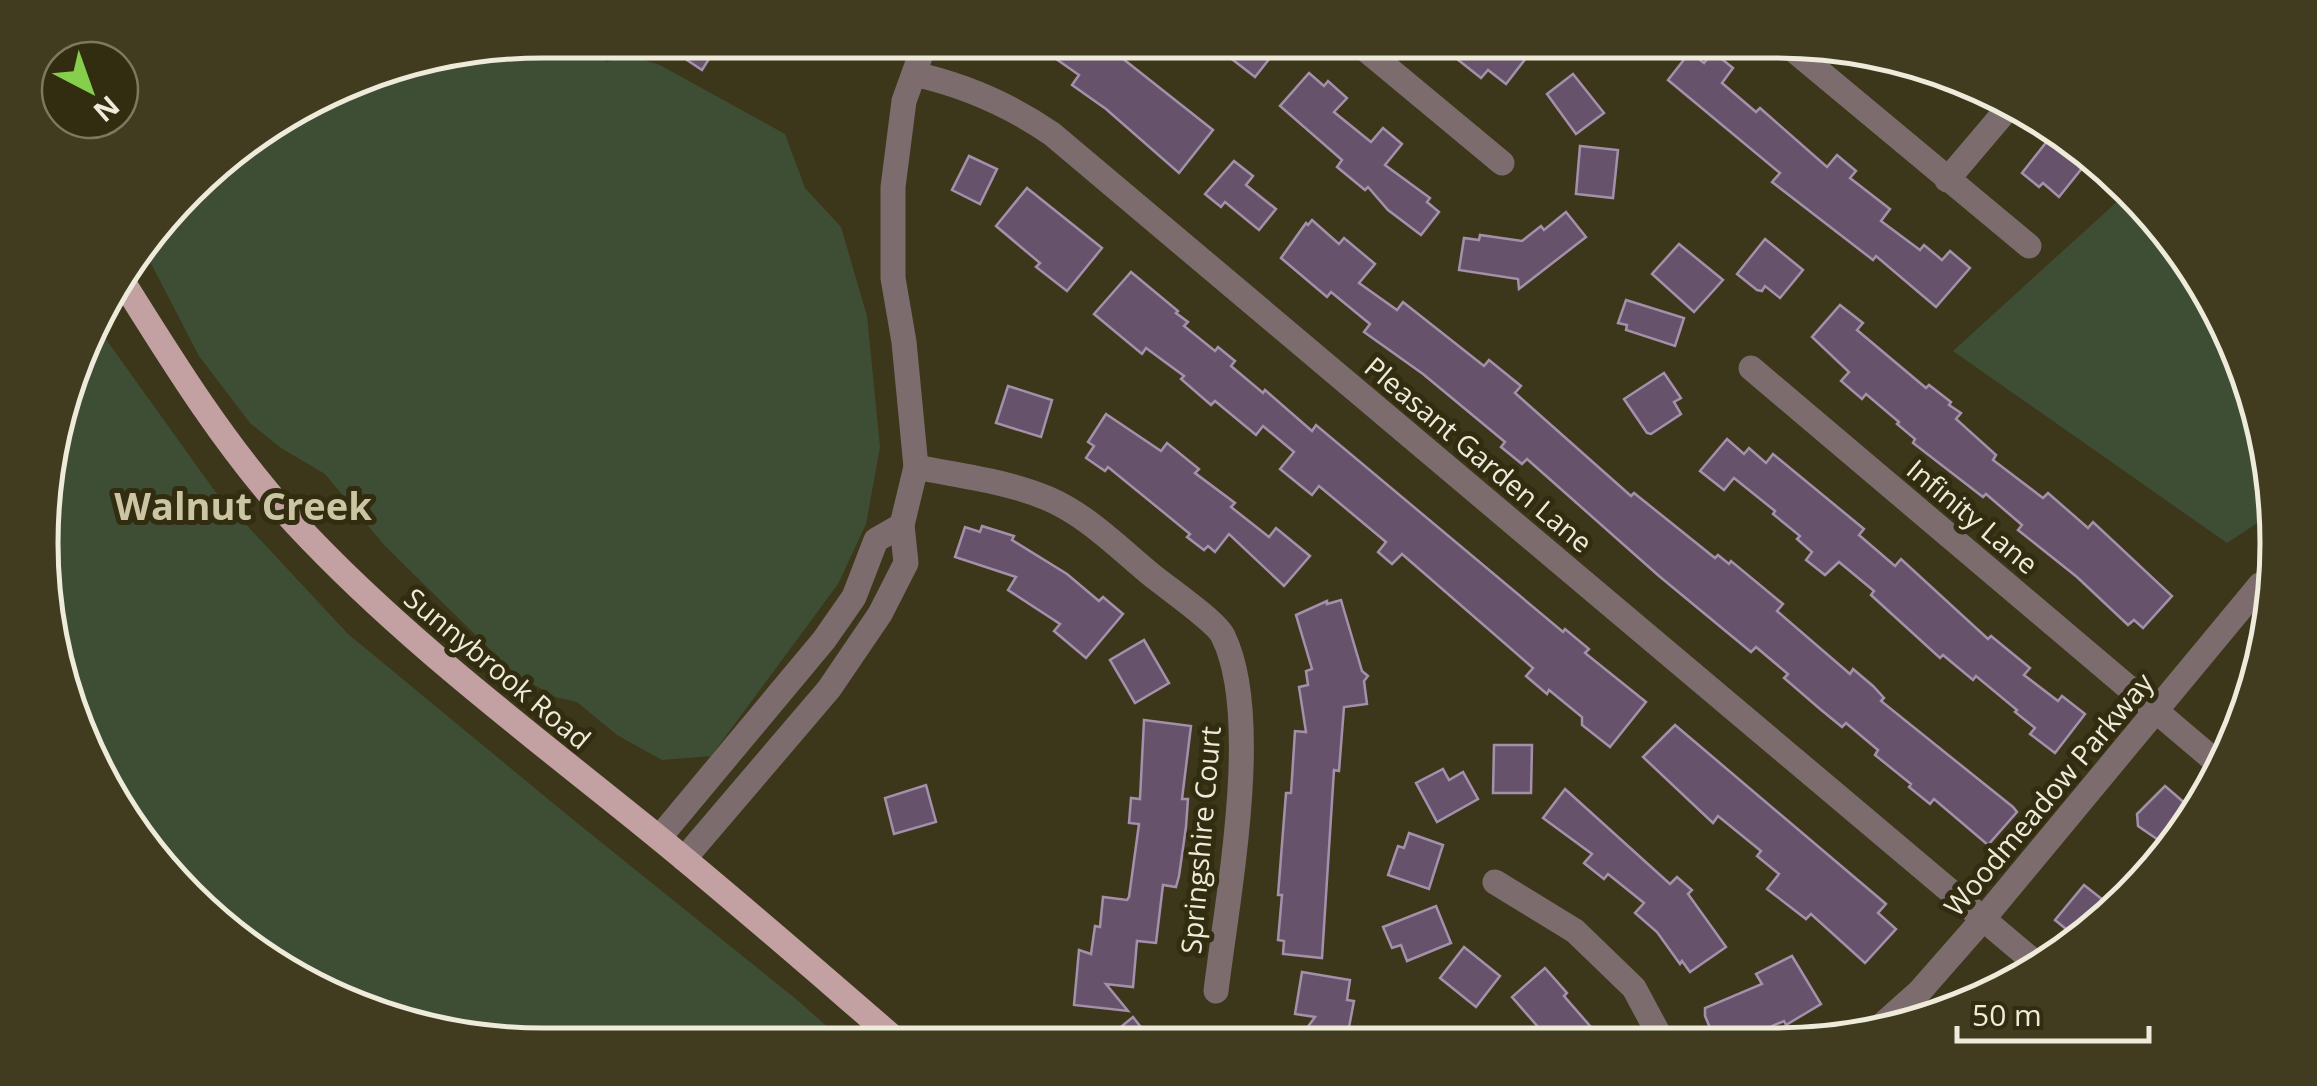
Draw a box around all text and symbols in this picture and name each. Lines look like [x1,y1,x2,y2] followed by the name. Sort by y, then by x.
[40,40,140,140] north arrow
[86,88,128,131] text: N
[1357,347,1601,561] street label: Pleasant Garden Lane
[1899,450,2047,582] street label: Infinity Lane
[114,479,372,531] district label: Walnut Creek
[397,579,599,757] street label: Sunnybrook Road
[1935,664,2162,924] street label: Woodmeadow Parkway
[1171,725,1229,955] street label: Springshire Court
[1957,981,2150,1043] scale bar
[1972,994,2042,1035] text: 50 m

